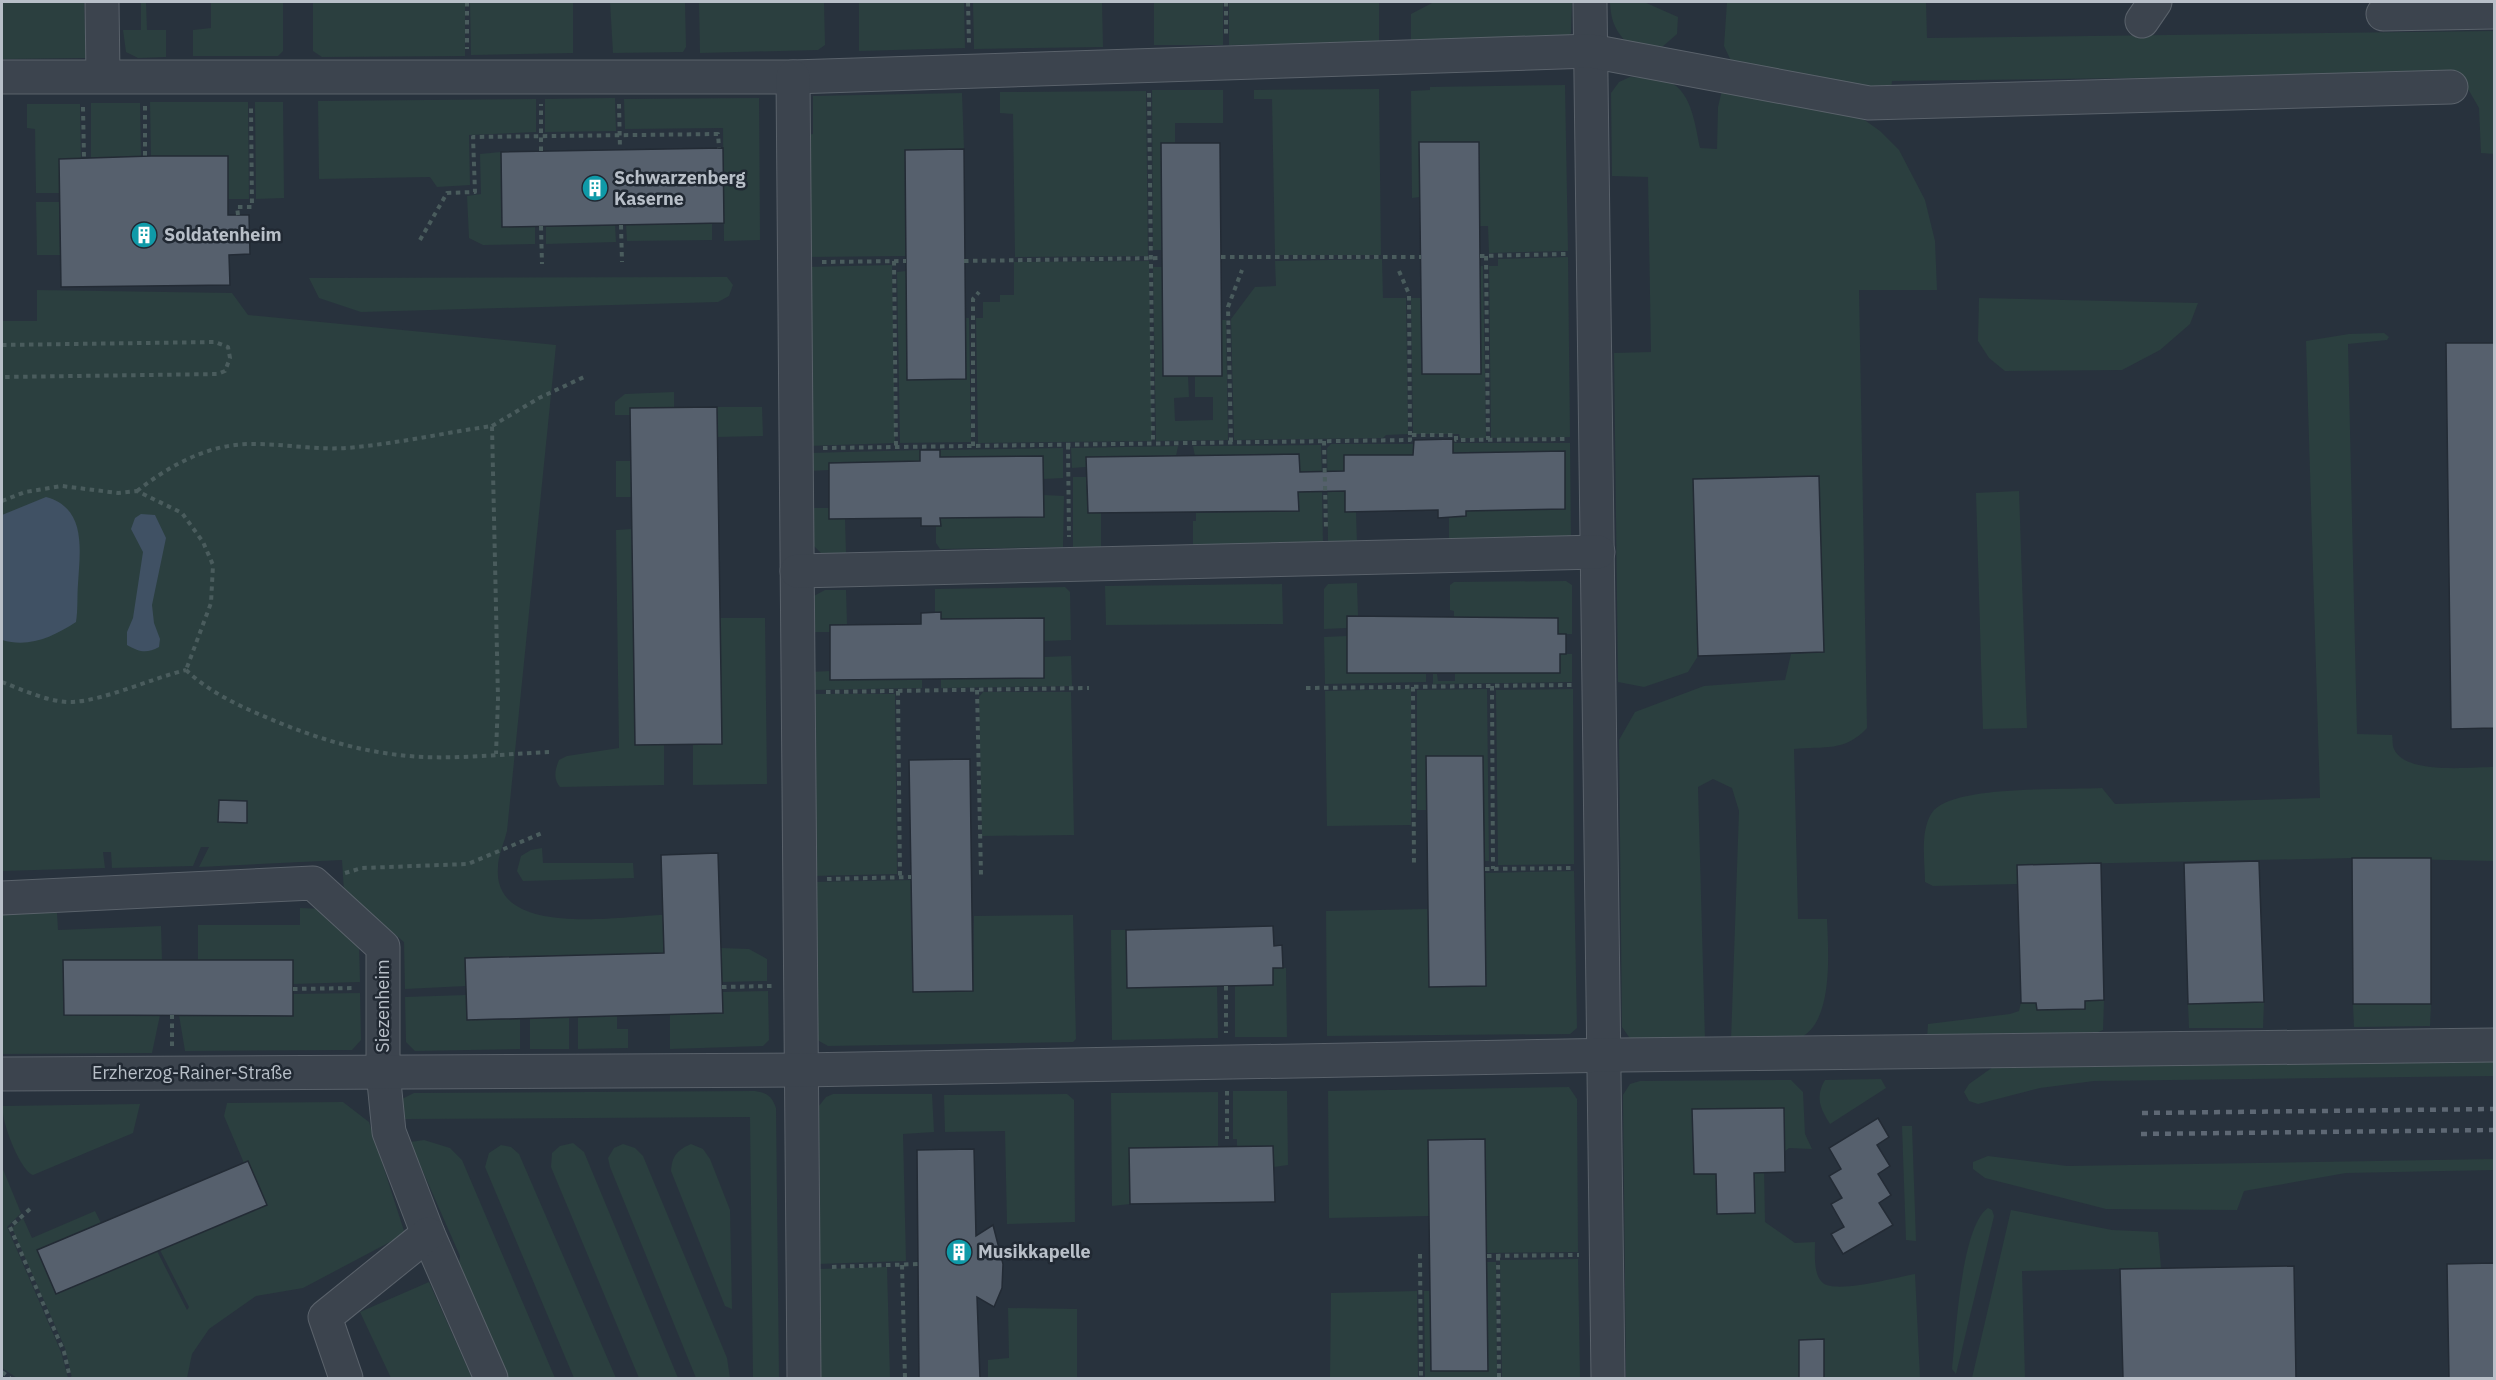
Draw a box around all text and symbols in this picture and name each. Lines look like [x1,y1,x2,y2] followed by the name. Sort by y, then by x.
[614,166,746,210] place label: Schwarzenberg Kaserne
[580,173,610,203] building icon: Schwarzenberg Kaserne
[129,220,159,250] building icon: Soldatenheim
[164,223,282,246] place label: Soldatenheim
[371,959,394,1053] street label: Siezenheim
[92,1061,292,1084] street label: Erzherzog-Rainer-Straße
[944,1237,974,1267] building icon: Musikkapelle
[978,1240,1091,1263] place label: Musikkapelle

